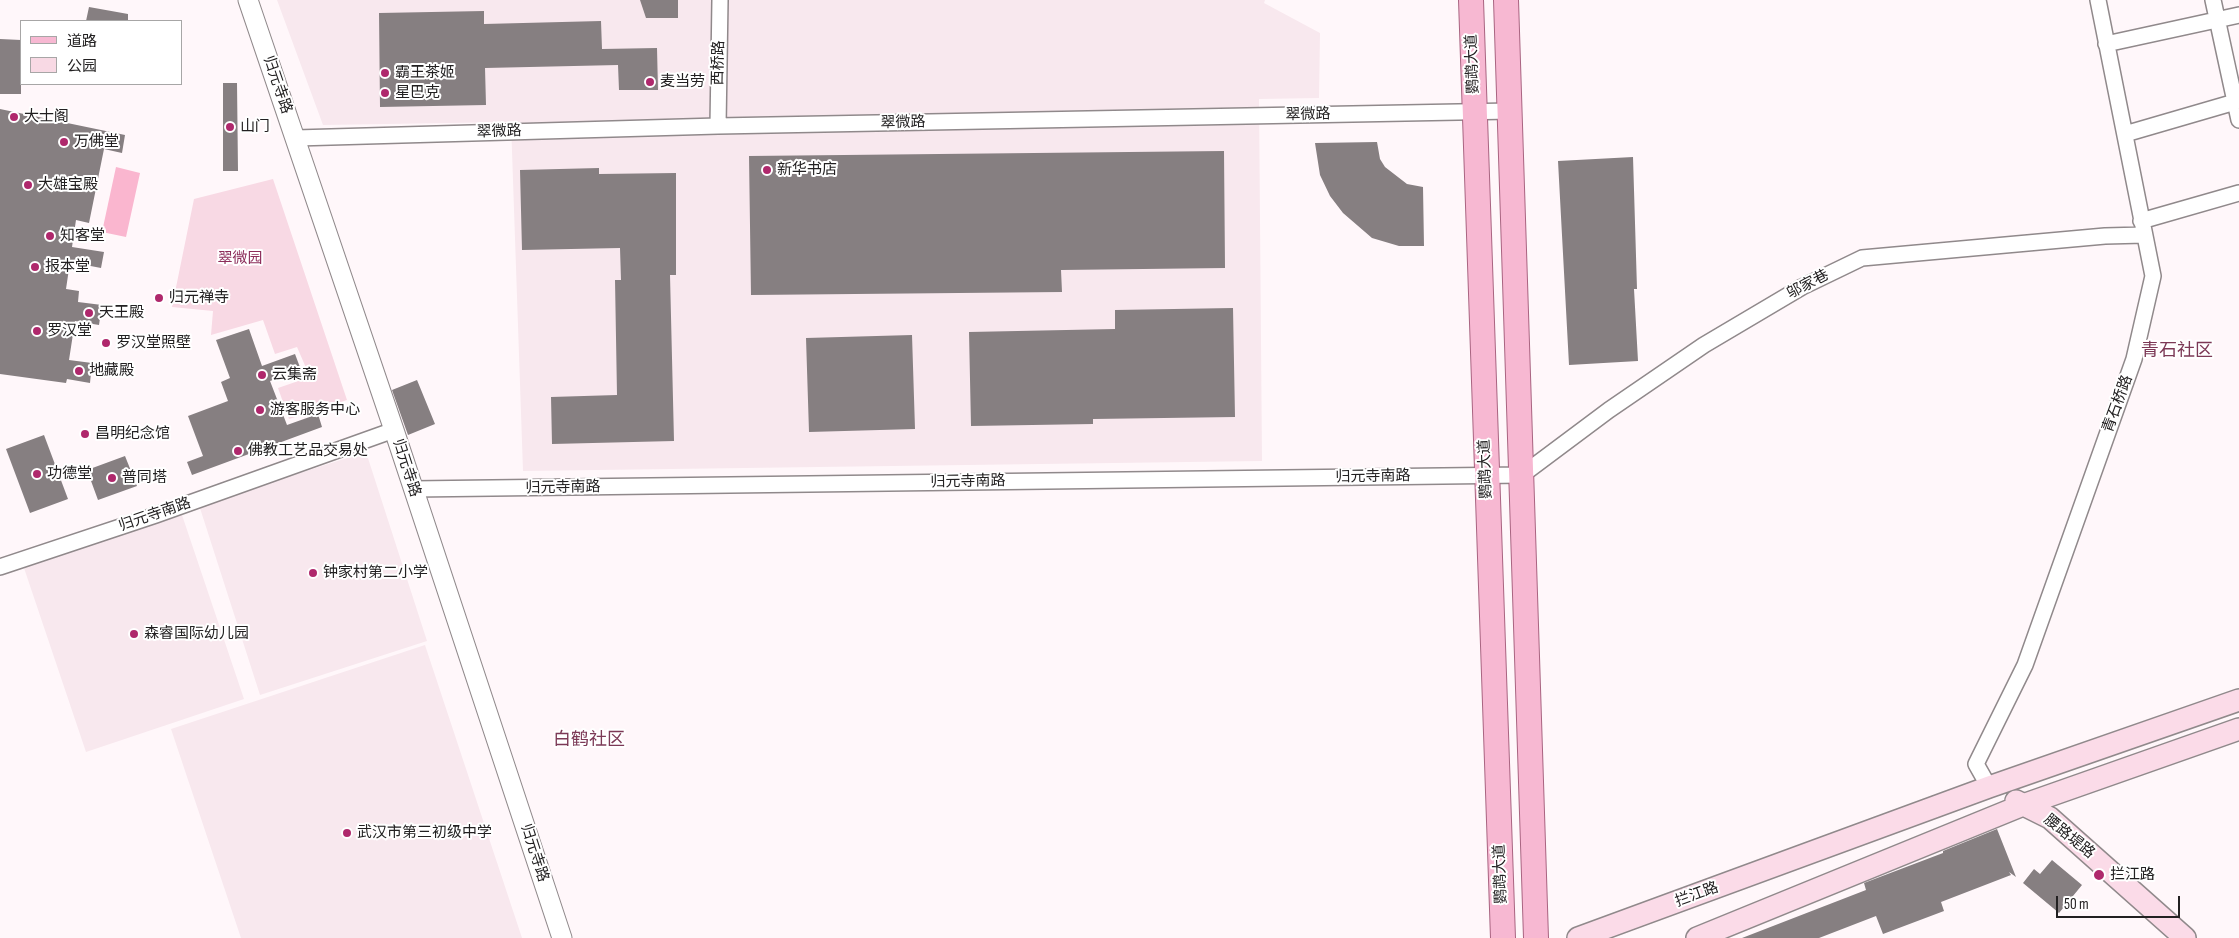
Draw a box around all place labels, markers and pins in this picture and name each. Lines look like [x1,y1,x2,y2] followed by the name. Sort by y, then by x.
[395,64,455,82] place label: 霸王茶姬
[379,67,391,79] marker: 霸王茶姬
[660,73,705,91] place label: 麦当劳
[644,76,656,88] marker: 麦当劳
[395,84,440,102] place label: 星巴克
[379,87,391,99] marker: 星巴克
[24,108,69,126] place label: 大士阁
[8,111,20,123] marker: 大士阁
[240,118,270,136] place label: 山门
[224,121,236,133] marker: 山门
[74,133,119,151] place label: 万佛堂
[58,136,70,148] marker: 万佛堂
[777,161,837,179] place label: 新华书店
[761,164,773,176] marker: 新华书店
[38,176,98,194] place label: 大雄宝殿
[22,179,34,191] marker: 大雄宝殿
[60,227,105,245] place label: 知客堂
[44,230,56,242] marker: 知客堂
[45,258,90,276] place label: 报本堂
[29,261,41,273] marker: 报本堂
[169,289,229,307] place label: 归元禅寺
[153,292,165,304] marker: 归元禅寺
[99,304,144,322] place label: 天王殿
[83,307,95,319] marker: 天王殿
[47,322,92,340] place label: 罗汉堂
[31,325,43,337] marker: 罗汉堂
[116,334,191,352] place label: 罗汉堂照壁
[100,337,112,349] marker: 罗汉堂照壁
[89,362,134,380] place label: 地藏殿
[73,365,85,377] marker: 地藏殿
[272,366,317,384] place label: 云集斋
[256,369,268,381] marker: 云集斋
[270,401,360,419] place label: 游客服务中心
[254,404,266,416] marker: 游客服务中心
[95,425,170,443] place label: 昌明纪念馆
[79,428,91,440] marker: 昌明纪念馆
[248,442,368,460] place label: 佛教工艺品交易处
[232,445,244,457] marker: 佛教工艺品交易处
[47,465,92,483] place label: 功德堂
[31,468,43,480] marker: 功德堂
[122,469,167,487] place label: 普同塔
[106,472,118,484] marker: 普同塔
[323,564,428,582] place label: 钟家村第二小学
[307,567,319,579] marker: 钟家村第二小学
[144,625,249,643] place label: 森睿国际幼儿园
[128,628,140,640] marker: 森睿国际幼儿园
[357,824,492,842] place label: 武汉市第三初级中学
[341,827,353,839] marker: 武汉市第三初级中学
[2110,866,2155,884] place label: 拦江路
[2092,868,2106,882] marker: 拦江路

